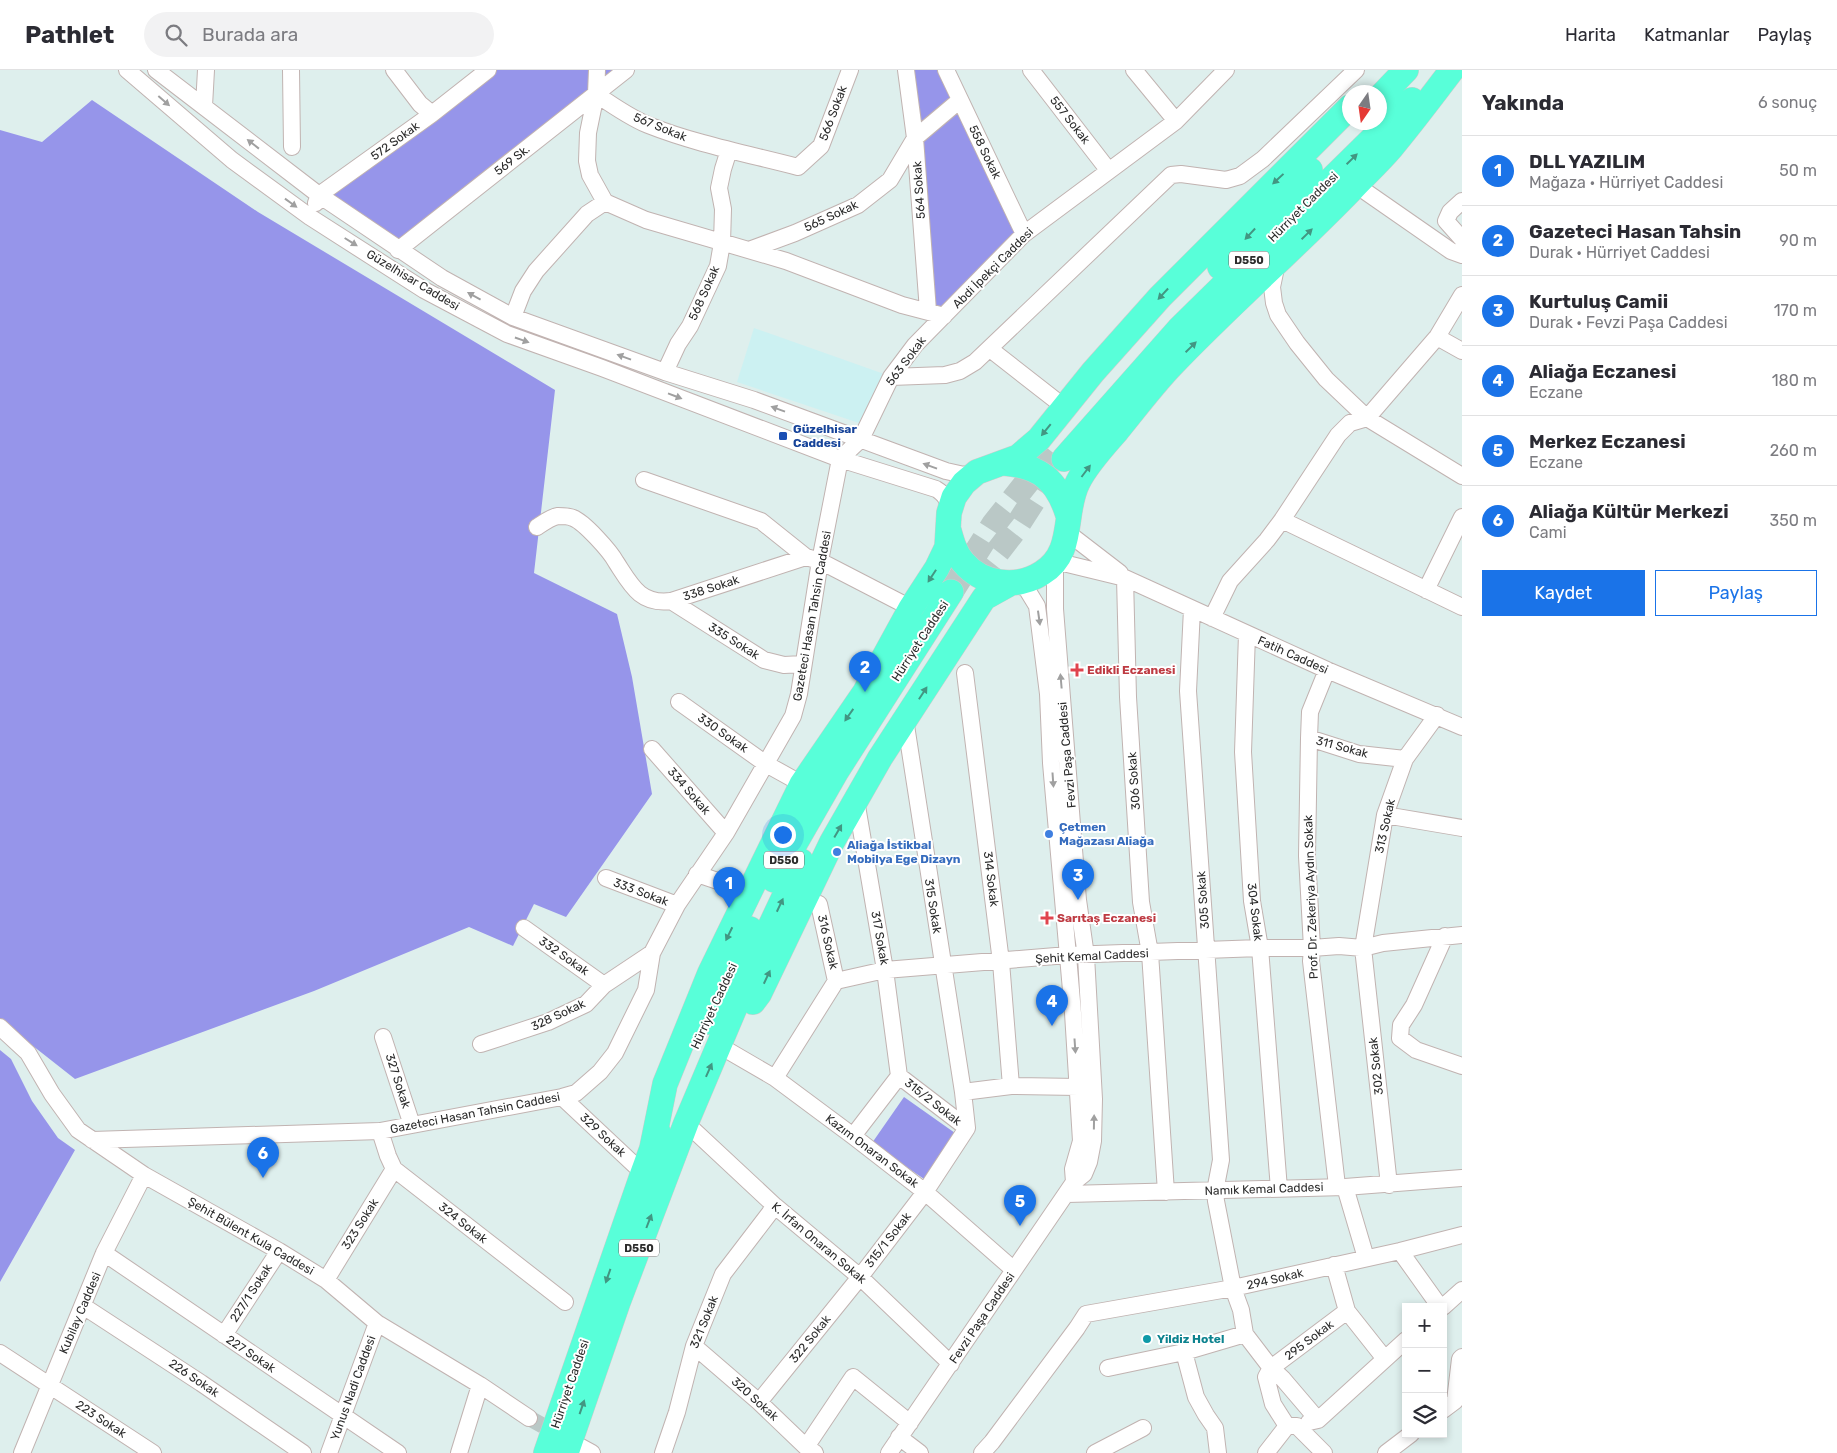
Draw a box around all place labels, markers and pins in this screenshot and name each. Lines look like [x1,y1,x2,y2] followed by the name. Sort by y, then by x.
[793,422,857,450] place label: Güzelhisar Caddesi
[777,430,789,442] marker: Güzelhisar Caddesi
[849,651,881,692] pin: 2
[1087,663,1175,677] place label: Edikli Eczanesi
[1071,664,1083,676] marker: Edikli Eczanesi
[1059,820,1154,848] place label: Çetmen Mağazası Aliağa
[1043,828,1055,840] marker: Çetmen Mağazası Aliağa
[847,838,961,866] place label: Aliağa İstikbal Mobilya Ege Dizayn
[831,846,843,858] marker: Aliağa İstikbal Mobilya Ege Dizayn
[1062,859,1094,900] pin: 3
[713,867,745,908] pin: 1
[1057,911,1156,925] place label: Sarıtaş Eczanesi
[1041,912,1053,924] marker: Sarıtaş Eczanesi
[1036,985,1068,1026] pin: 4
[247,1137,279,1178] pin: 6
[1004,1185,1036,1226] pin: 5
[1157,1332,1224,1346] place label: Yildiz Hotel
[1141,1333,1153,1345] marker: Yildiz Hotel

